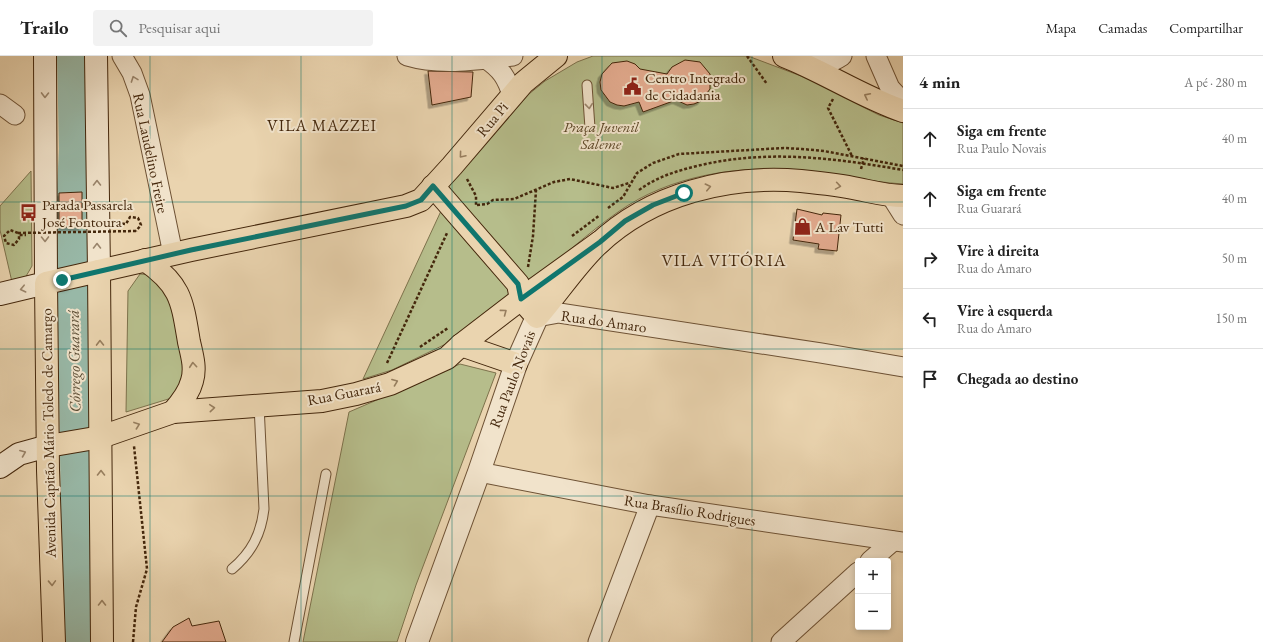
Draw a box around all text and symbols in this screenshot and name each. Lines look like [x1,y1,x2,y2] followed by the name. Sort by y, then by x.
[93,10,373,46] search box
[20,15,69,40] text: Trailo
[107,17,129,39] icon: search
[139,18,220,37] text: Pesquisar aqui
[1046,19,1076,37] text: Mapa
[1098,19,1147,37] text: Camadas
[1169,19,1243,37] text: Compartilhar
[645,68,746,104] place label: Centro Integrado de Cidadania
[919,71,960,93] text: 4 min
[1184,74,1247,91] text: A pé · 280 m
[130,76,139,83] one-way arrow
[622,76,642,96] public building icon: Centro Integrado de Cidadania
[129,91,173,215] street label: Rua Laudelino Freire
[41,92,49,98] one-way arrow
[864,93,871,101] one-way arrow
[472,98,512,140] street label: Rua Pi
[584,103,593,110] one-way arrow
[267,115,377,136] district label: VILA MAZZEI
[563,117,639,153] park label: Praça Juvenil Saleme
[957,121,1046,140] text: Siga em frente
[919,128,941,150] icon: ahead
[1222,130,1247,147] text: 40 m
[957,140,1046,157] text: Rua Paulo Novais
[459,150,466,158] one-way arrow
[93,180,101,186] one-way arrow
[835,181,841,189] one-way arrow
[957,181,1046,200] text: Siga em frente
[705,183,712,191] one-way arrow
[675,184,693,202] route start
[919,188,941,210] icon: ahead
[1222,190,1247,207] text: 40 m
[40,195,133,231] place label: Parada Passarela José Fontoura
[957,200,1021,217] text: Rua Guarará
[19,203,39,223] bus stop icon: Parada Passarela José Fontoura
[792,216,812,236] shop icon: A Lav Tutti
[814,217,884,236] place label: A Lav Tutti
[41,236,49,242] one-way arrow
[957,241,1039,260] text: Vire à direita
[93,243,101,249] one-way arrow
[919,248,941,270] icon: right
[661,249,787,271] district label: VILA VITÓRIA
[1222,250,1247,267] text: 50 m
[957,260,1032,277] text: Rua do Amaro
[53,271,71,289] route end
[20,284,26,292] one-way arrow
[957,301,1053,320] text: Vire à esquerda
[560,306,648,336] street label: Rua do Amaro
[36,308,60,559] street label: Avenida Capitão Mário Toledo de Camargo
[919,308,941,330] icon: left
[63,309,85,412] water label: Córrego Guarará
[499,310,506,317] one-way arrow
[1216,310,1247,327] text: 150 m
[957,320,1032,337] text: Rua do Amaro
[485,327,539,430] street label: Rua Paulo Novais
[95,340,104,346] one-way arrow
[189,362,198,368] one-way arrow
[919,368,941,390] icon: arrive
[957,369,1078,388] text: Chegada ao destino
[306,377,382,409] street label: Rua Guarará
[392,379,399,387] one-way arrow
[209,404,215,413] one-way arrow
[134,422,141,430] one-way arrow
[18,450,26,458] one-way arrow
[97,470,105,476] one-way arrow
[623,490,757,530] street label: Rua Brasílio Rodrigues
[855,558,891,630] map controls
[855,558,891,594] button: +
[48,580,56,586] one-way arrow
[855,594,891,630] button: −
[98,600,106,606] one-way arrow

